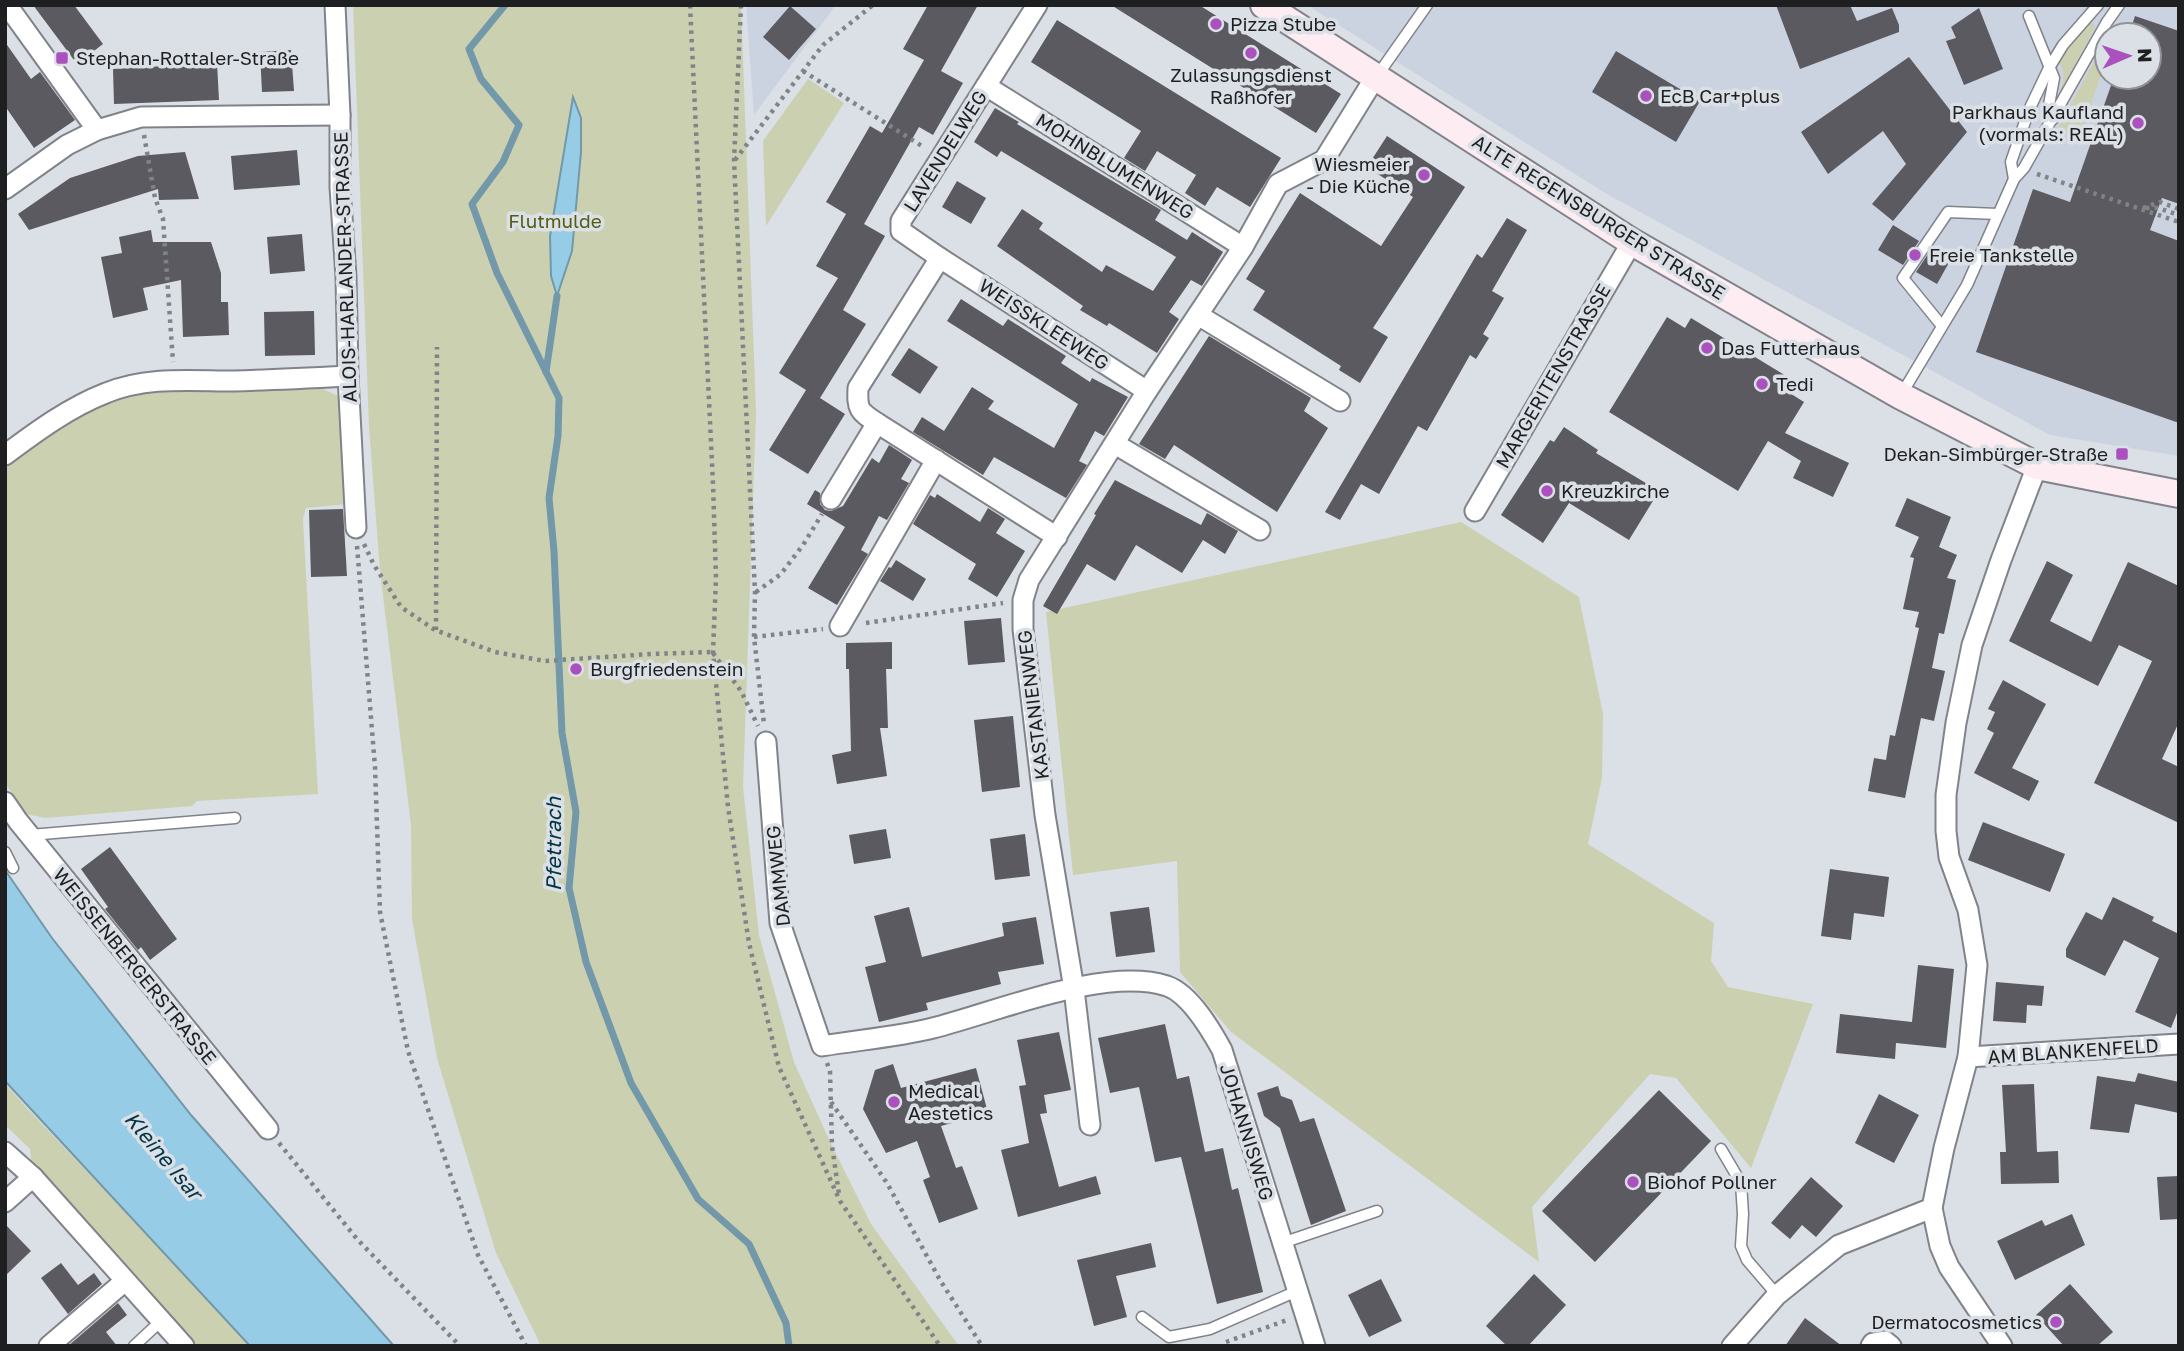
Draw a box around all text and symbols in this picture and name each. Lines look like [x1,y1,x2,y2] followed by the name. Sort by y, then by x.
[1230,12,1336,35] place label: Pizza Stube
[1208,16,1224,32] marker: Pizza Stube
[2093,21,2163,91] north arrow
[1243,45,1259,61] marker: Zulassungsdienst Raßhofer
[76,46,299,69] place label: Stephan-Rottaler-Straße
[2134,48,2157,63] text: N
[54,50,70,66] marker: Stephan-Rottaler-Straße
[1170,63,1332,108] place label: Zulassungsdienst Raßhofer
[1660,84,1780,107] place label: EcB Car+plus
[898,86,991,216] street label: LAVENDELWEG
[1638,88,1654,104] marker: EcB Car+plus
[1952,100,2124,145] place label: Parkhaus Kaufland (vormals: REAL)
[1032,108,1198,223] street label: MOHNBLUMENWEG
[2130,115,2146,131] marker: Parkhaus Kaufland (vormals: REAL)
[1469,129,1730,304] street label: ALTE REGENSBURGER STRASSE
[328,131,361,403] street label: ALOIS-HARLANDER-STRASSE
[1307,152,1411,197] place label: Wiesmeier - Die Küche
[1416,167,1432,183] marker: Wiesmeier - Die Küche
[508,209,602,232] park label: Flutmulde
[1929,243,2074,266] place label: Freie Tankstelle
[1907,247,1923,263] marker: Freie Tankstelle
[975,273,1114,374] street label: WEISSKLEEWEG
[1490,280,1615,472] street label: MARGERITENSTRASSE
[1721,336,1860,359] place label: Das Futterhaus
[1699,340,1715,356] marker: Das Futterhaus
[1776,372,1814,395] place label: Tedi
[1754,376,1770,392] marker: Tedi
[1883,442,2108,465] place label: Dekan-Simbürger-Straße
[2114,446,2130,462] marker: Dekan-Simbürger-Straße
[1561,479,1670,502] place label: Kreuzkirche
[1539,483,1555,499] marker: Kreuzkirche
[1012,629,1053,781] street label: KASTANIENWEG
[590,657,743,680] place label: Burgfriedenstein
[568,661,584,677] marker: Burgfriedenstein
[540,796,566,891] water label: Pfettrach
[761,824,794,928] street label: DAMMWEG
[49,863,222,1069] street label: WEISSENBERGERSTRASSE
[1987,1033,2159,1068] street label: AM BLANKENFELD
[1216,1061,1279,1203] street label: JOHANNISWEG
[908,1079,993,1124] place label: Medical Aestetics
[886,1094,902,1110] marker: Medical Aestetics
[120,1106,210,1207] water label: Kleine Isar
[1647,1170,1777,1193] place label: Biohof Pollner
[1625,1174,1641,1190] marker: Biohof Pollner
[1871,1310,2042,1333] place label: Dermatocosmetics
[2048,1314,2064,1330] marker: Dermatocosmetics

